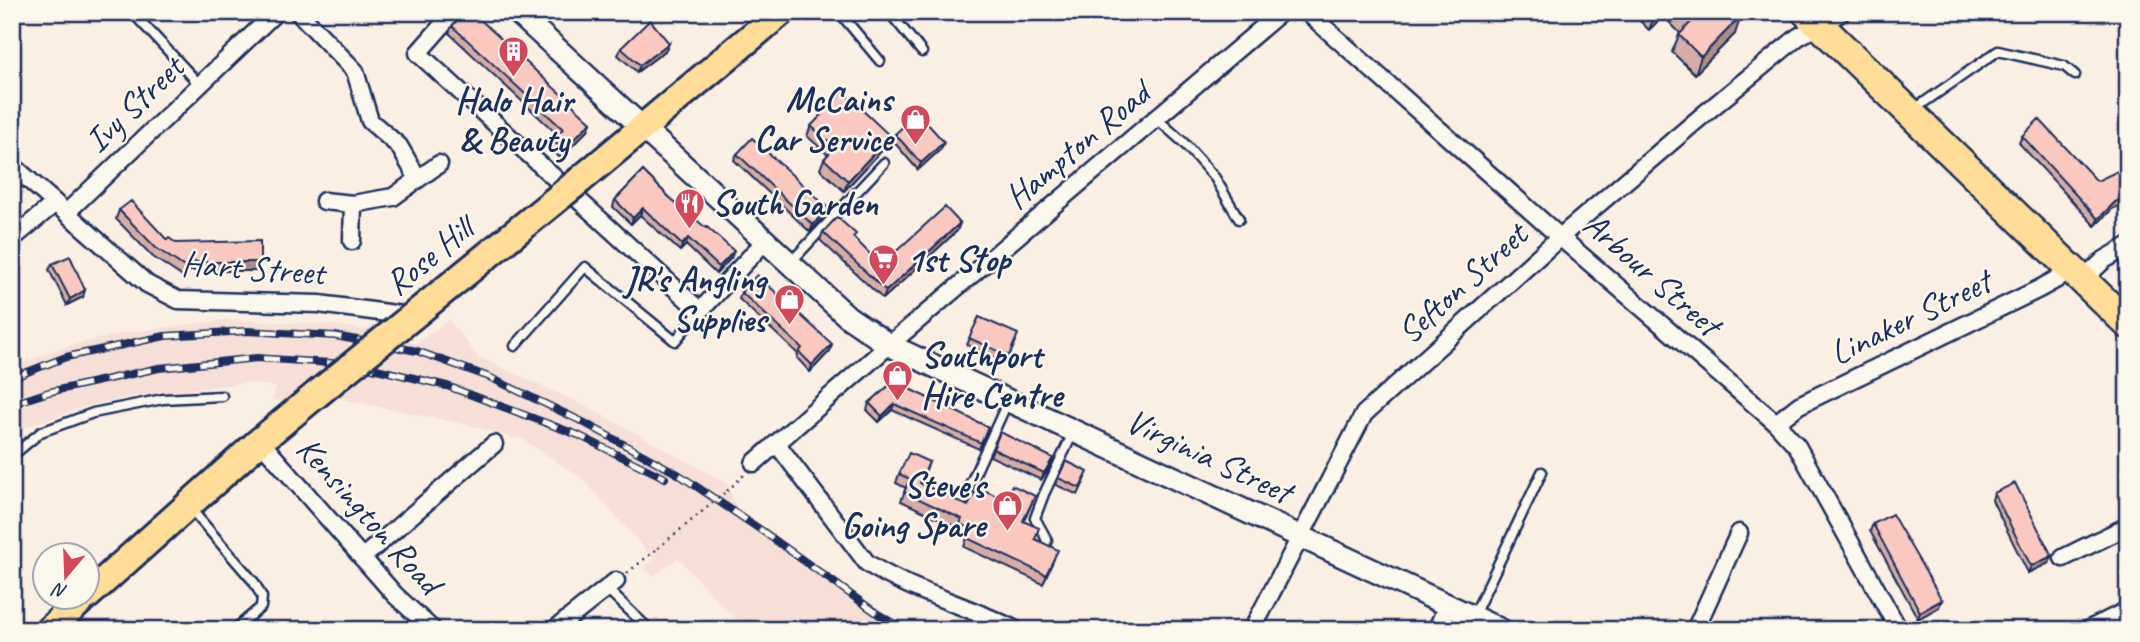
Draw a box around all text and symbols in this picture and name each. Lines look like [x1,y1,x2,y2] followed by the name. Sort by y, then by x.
[497,34,531,78] building icon: Halo Hair & Beauty
[75,43,196,162] street label: Ivy Street
[995,68,1163,219] street label: Hampton Road
[754,77,896,162] place label: McCains Car Service
[455,78,576,163] place label: Halo Hair & Beauty
[898,102,932,146] shop icon: McCains Car Service
[712,181,879,226] place label: South Garden
[672,186,706,230] restaurant icon: South Garden
[1574,202,1733,349] street label: Arbour Street
[376,203,487,305] street label: Rose Hill
[1387,210,1539,353] street label: Sefton Street
[907,237,1013,282] place label: 1st Stop
[180,241,329,296] street label: Hart Street
[867,242,901,286] supermarket icon: 1st Stop
[622,257,770,342] place label: JR's Angling Supplies
[1822,257,2002,375] street label: Linaker Street
[772,282,806,326] shop icon: JR's Angling Supplies
[921,333,1065,418] place label: Southport Hire Centre
[881,358,915,402] shop icon: Southport Hire Centre
[1119,398,1303,516] street label: Virginia Street
[287,427,455,607] street label: Kensington Road
[841,463,989,548] place label: Steve's Going Spare
[991,488,1025,532] shop icon: Steve's Going Spare
[32,540,102,610] north arrow
[48,577,70,604] text: N

